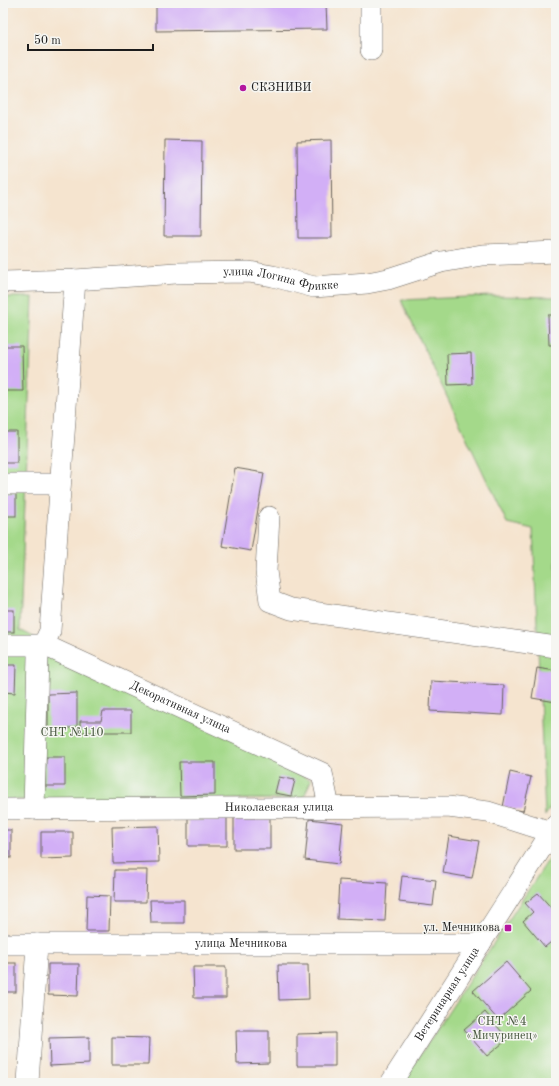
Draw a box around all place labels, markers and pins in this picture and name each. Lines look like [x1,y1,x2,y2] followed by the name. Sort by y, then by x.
[251,82,311,94] place label: СКЗНИВИ
[238,83,248,93] marker: СКЗНИВИ
[423,922,500,934] place label: ул. Мечникова
[503,923,513,933] marker: ул. Мечникова

